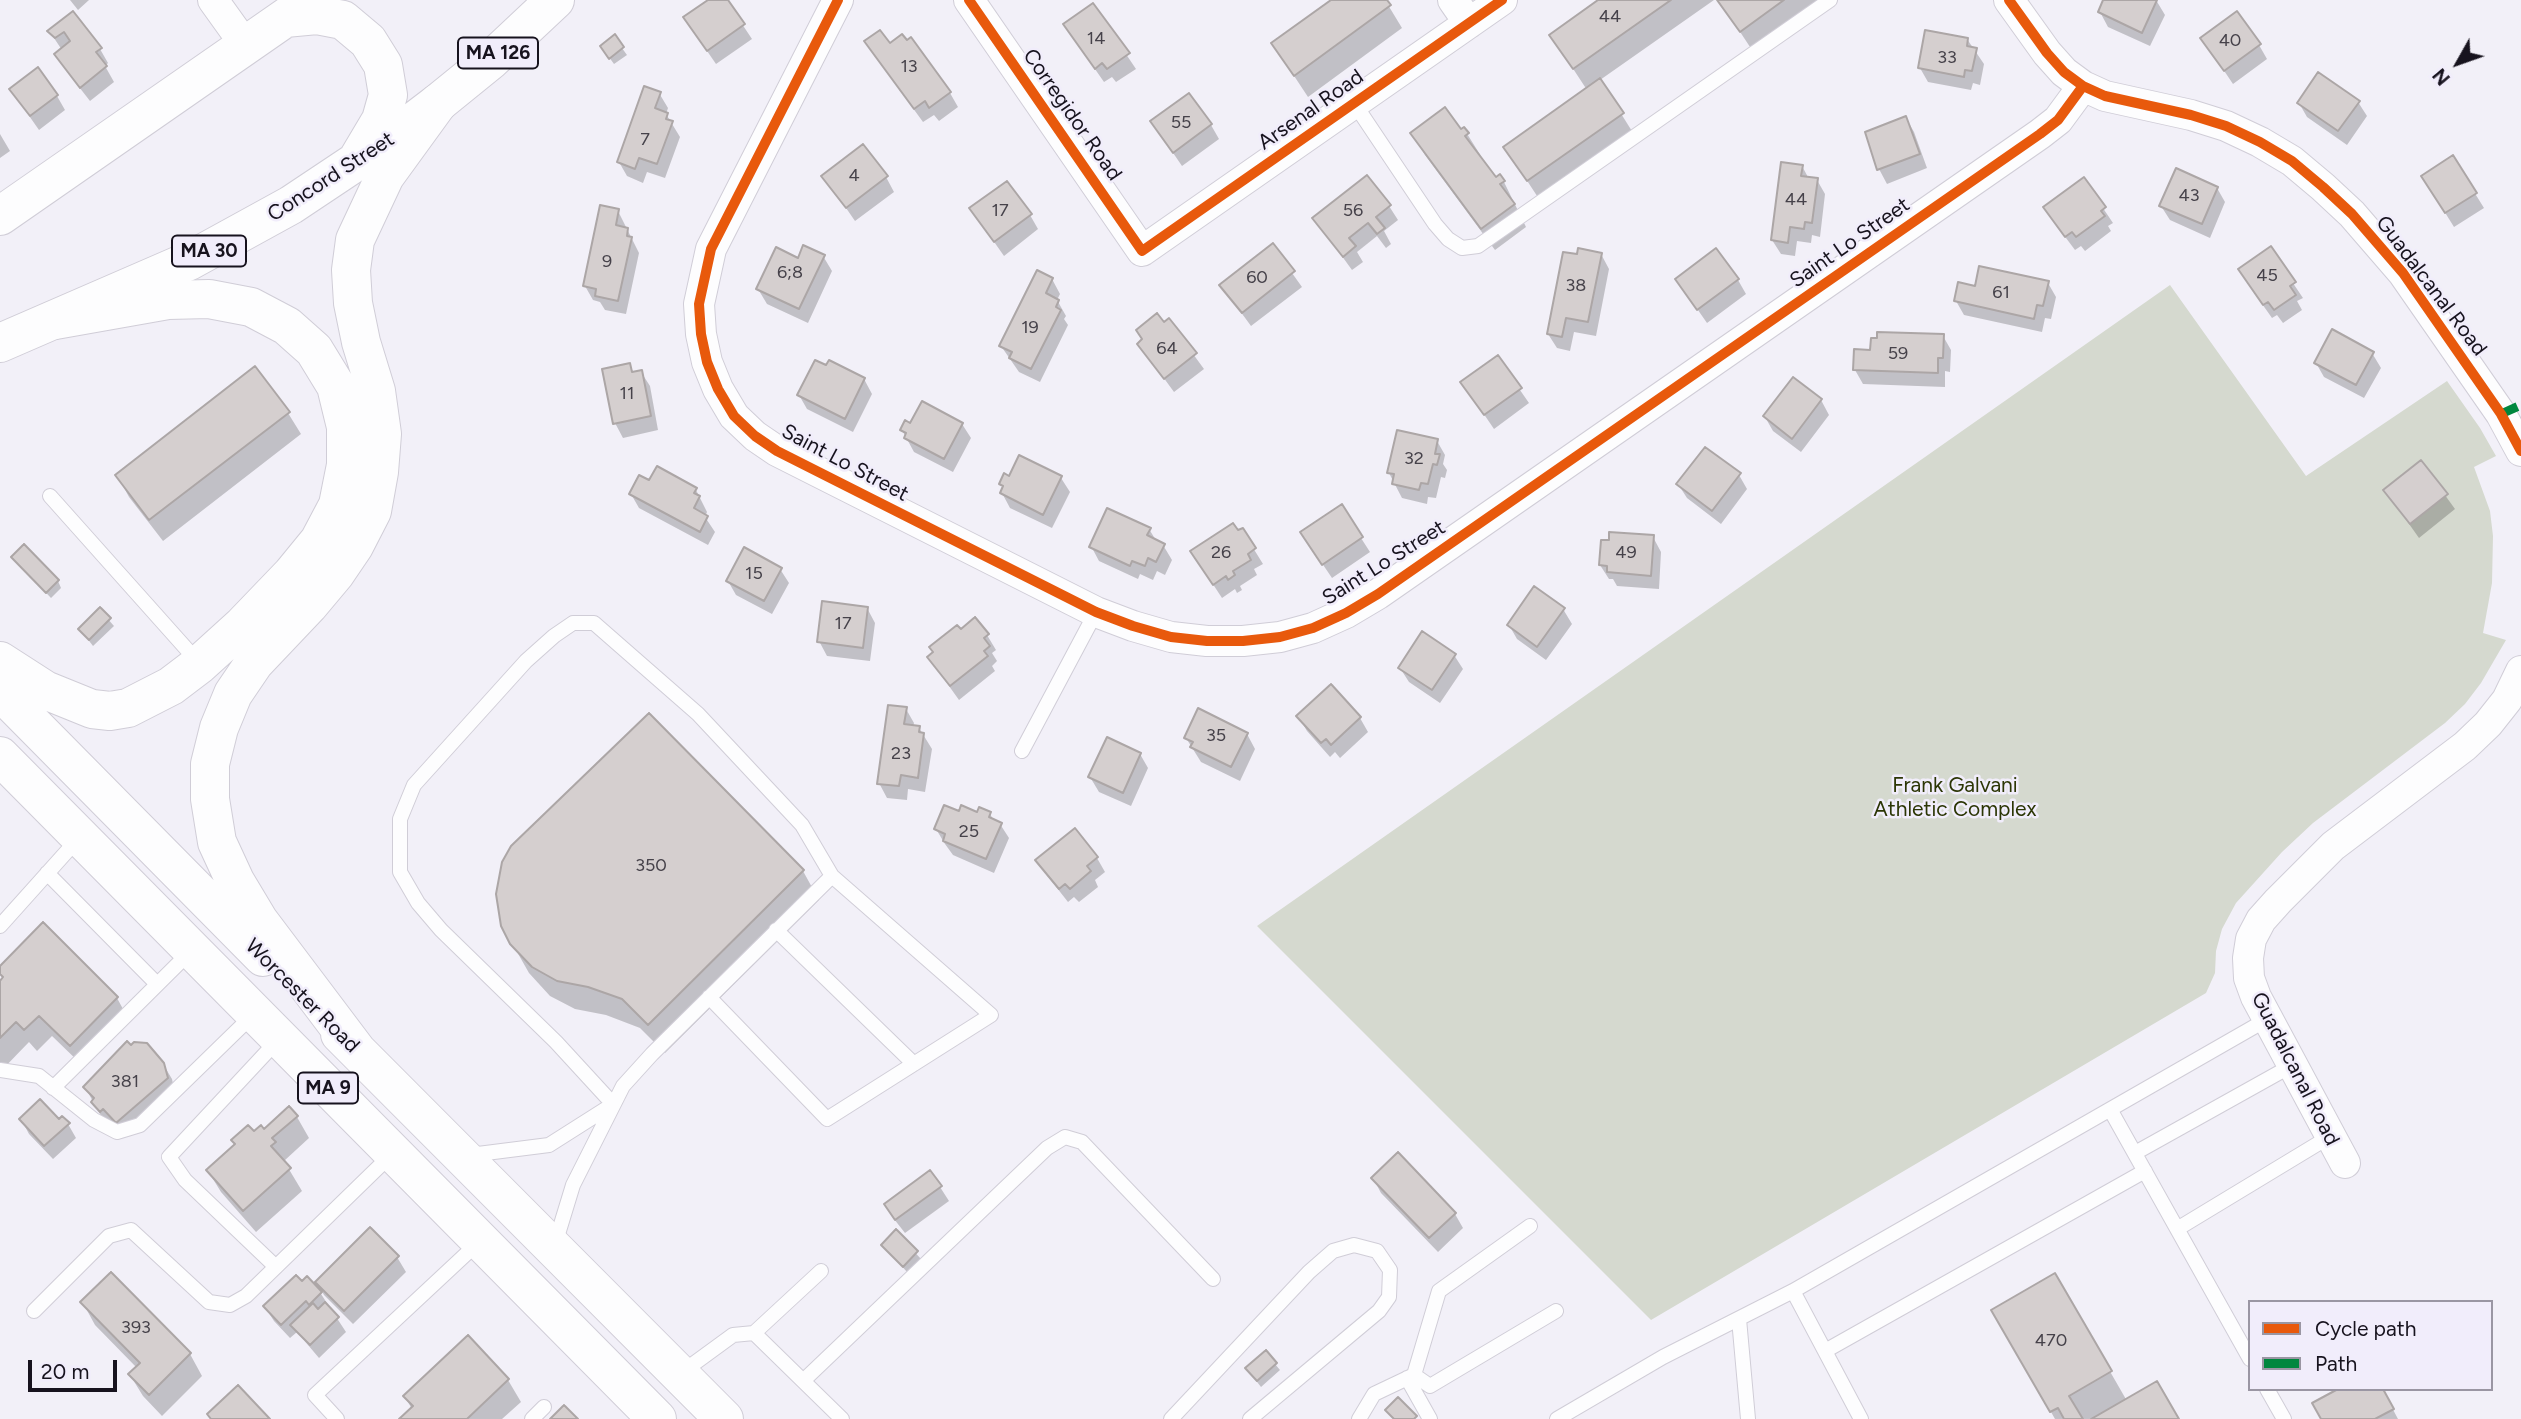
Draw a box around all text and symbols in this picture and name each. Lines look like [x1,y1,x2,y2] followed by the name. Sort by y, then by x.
[1599,6,1621,28] house number: 44
[1087,28,1105,50] house number: 14
[2423,28,2493,98] north arrow
[2219,30,2241,52] house number: 40
[458,38,538,68] road number: MA 126
[1017,44,1127,186] street label: Corregidor Road
[1937,47,1957,69] house number: 33
[900,56,918,78] house number: 13
[1253,64,1369,156] street label: Arsenal Road
[2428,64,2455,90] text: N
[1171,112,1191,134] house number: 55
[263,127,399,227] street label: Concord Street
[640,129,650,151] house number: 7
[848,165,860,187] house number: 4
[2179,185,2199,207] house number: 43
[1785,189,1807,211] house number: 44
[1785,192,1915,294] street label: Saint Lo Street
[991,200,1009,222] house number: 17
[1343,200,1363,222] house number: 56
[2370,211,2492,361] street label: Guadalcanal Road
[172,235,246,266] road number: MA 30
[602,251,612,273] house number: 9
[777,262,803,284] house number: 6;8
[2256,265,2278,287] house number: 45
[1246,267,1268,289] house number: 60
[1566,275,1586,297] house number: 38
[1992,282,2010,304] house number: 61
[1021,317,1039,339] house number: 19
[1156,338,1178,360] house number: 64
[1888,343,1908,365] house number: 59
[620,383,634,405] house number: 11
[777,419,913,507] street label: Saint Lo Street
[1404,448,1424,470] house number: 32
[1318,515,1450,611] street label: Saint Lo Street
[1211,542,1231,564] house number: 26
[1615,542,1637,564] house number: 49
[745,563,763,585] house number: 15
[834,613,852,635] house number: 17
[1206,725,1226,747] house number: 35
[891,743,911,765] house number: 23
[1874,773,2036,823] park label: Frank Galvani Athletic Complex
[959,821,979,843] house number: 25
[635,855,667,877] house number: 350
[240,934,364,1058] street label: Worcester Road
[2245,988,2345,1150] street label: Guadalcanal Road
[111,1071,139,1093] house number: 381
[298,1072,358,1104] road number: MA 9
[2248,1300,2493,1391] legend
[2315,1316,2416,1341] text: Cycle path
[121,1317,151,1339] house number: 393
[2035,1330,2067,1352] house number: 470
[32,1346,121,1390] scale bar
[2315,1351,2357,1376] text: Path
[41,1359,89,1384] text: 20 m

